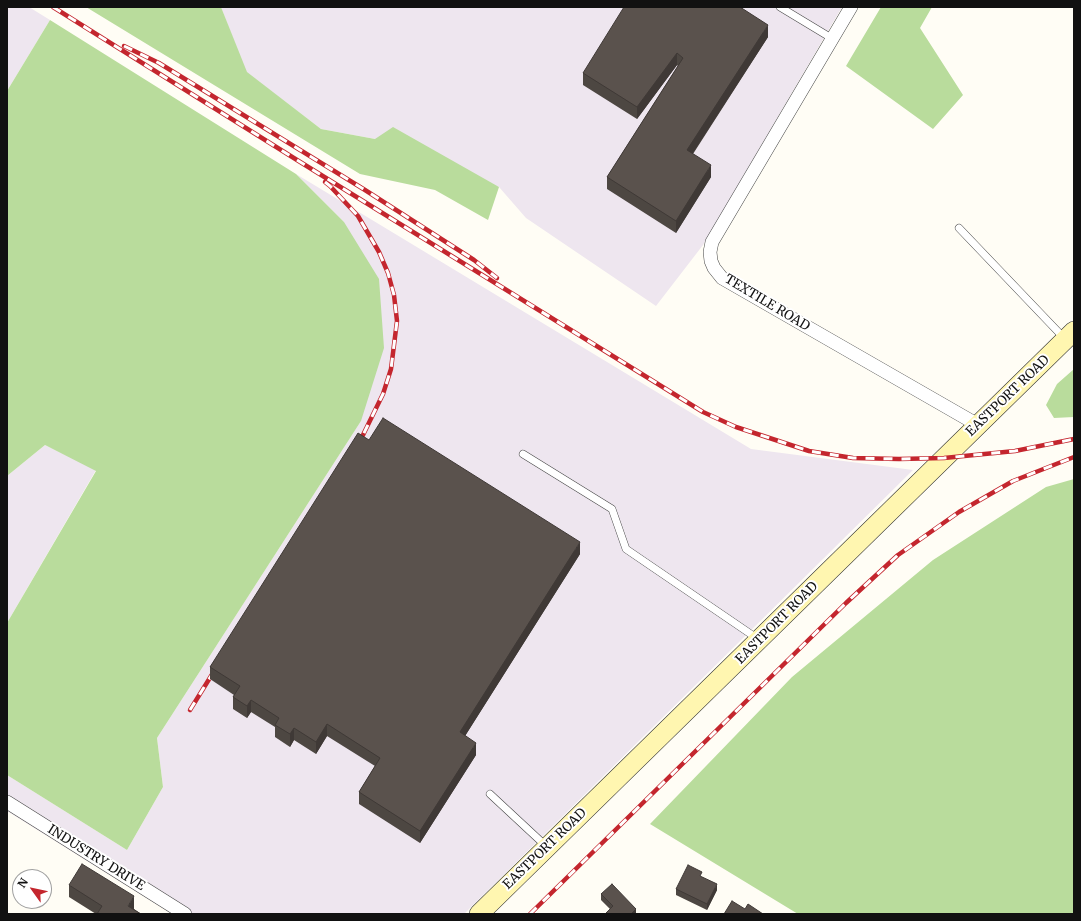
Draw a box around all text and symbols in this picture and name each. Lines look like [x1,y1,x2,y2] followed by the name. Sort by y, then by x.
[722,271,812,335] street label: TEXTILE ROAD
[963,352,1053,440] street label: EASTPORT ROAD
[733,579,821,667] street label: EASTPORT ROAD
[500,805,590,893] street label: EASTPORT ROAD
[45,822,147,894] street label: INDUSTRY DRIVE
[12,869,52,909] north arrow
[15,876,31,890] text: N

